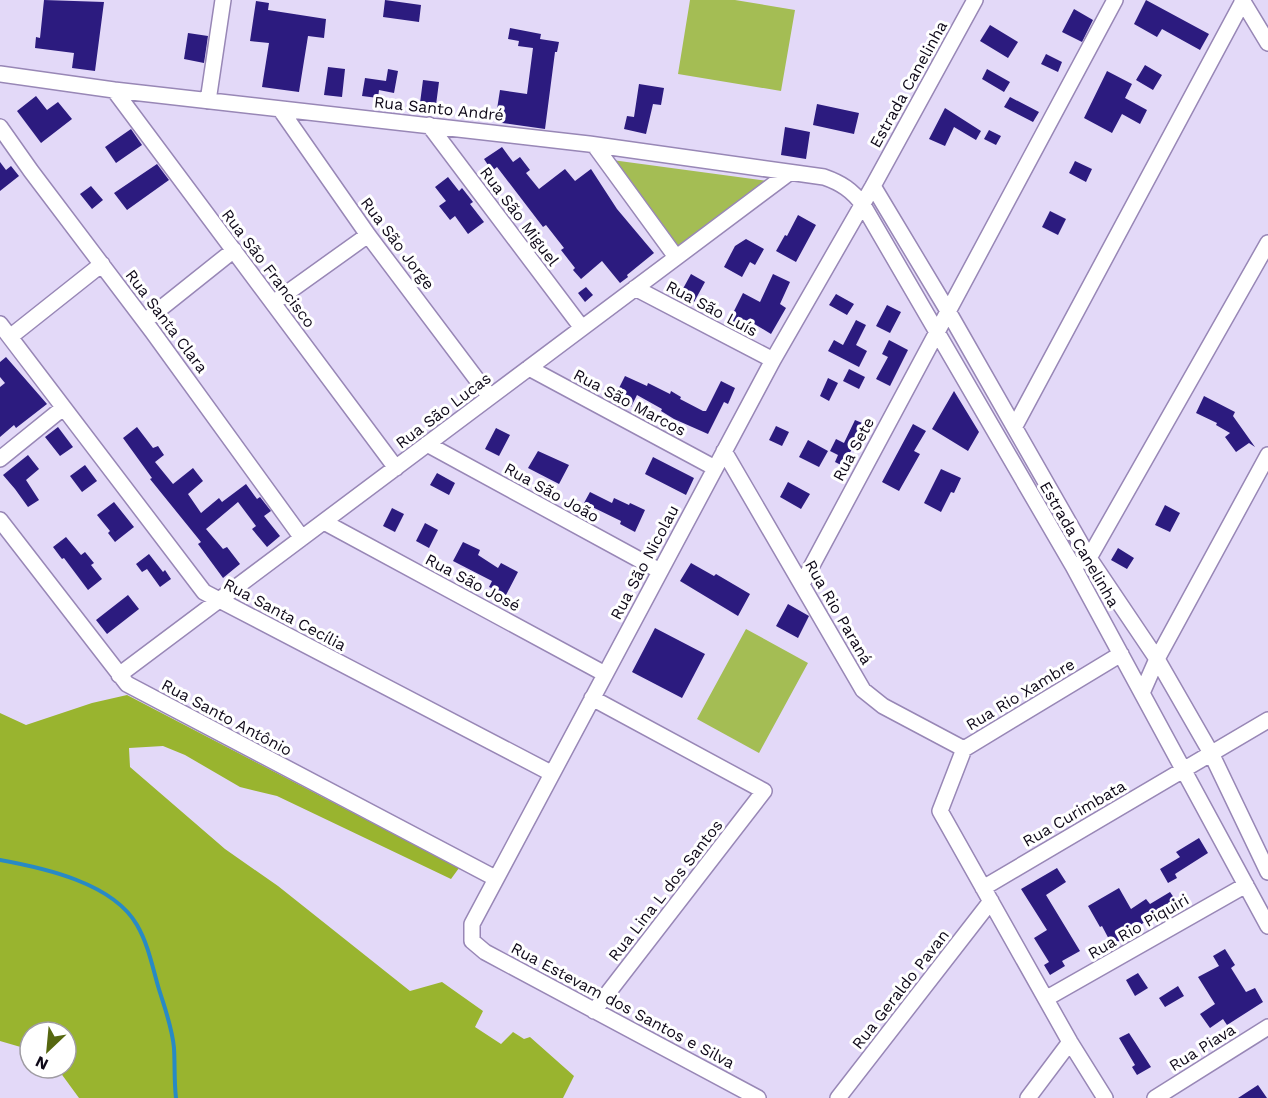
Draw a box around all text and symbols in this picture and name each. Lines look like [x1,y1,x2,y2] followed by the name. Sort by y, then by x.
[866,18,951,151] street label: Estrada Canelinha
[373,92,505,125] street label: Rua Santo André
[476,163,563,270] street label: Rua São Miguel
[357,193,439,293] street label: Rua São Jorge
[218,205,319,331] street label: Rua São Francisco
[122,266,212,377] street label: Rua Santa Clara
[663,276,761,340] street label: Rua São Luís
[570,365,689,440] street label: Rua São Marcos
[392,368,495,452] street label: Rua São Lucas
[829,414,878,484] street label: Rua Sete
[501,459,602,526] street label: Rua São João
[1036,478,1123,611] street label: Estrada Canelinha
[606,502,683,623] street label: Rua São Nicolau
[422,550,523,615] street label: Rua São José
[801,557,876,668] street label: Rua Rio Paraná
[220,574,349,655] street label: Rua Santa Cecília
[962,654,1078,734] street label: Rua Rio Xambre
[158,675,295,760] street label: Rua Santo Antônio
[1019,776,1129,851] street label: Rua Curimbata
[604,816,726,965] street label: Rua Lina L dos Santos
[1084,890,1192,963] street label: Rua Rio Piquiri
[848,926,953,1053] street label: Rua Geraldo Pavan
[508,938,738,1073] street label: Rua Estevam dos Santos e Silva
[18,1020,78,1080] north arrow
[1166,1020,1239,1075] street label: Rua Piava
[32,1052,51,1074] text: N

